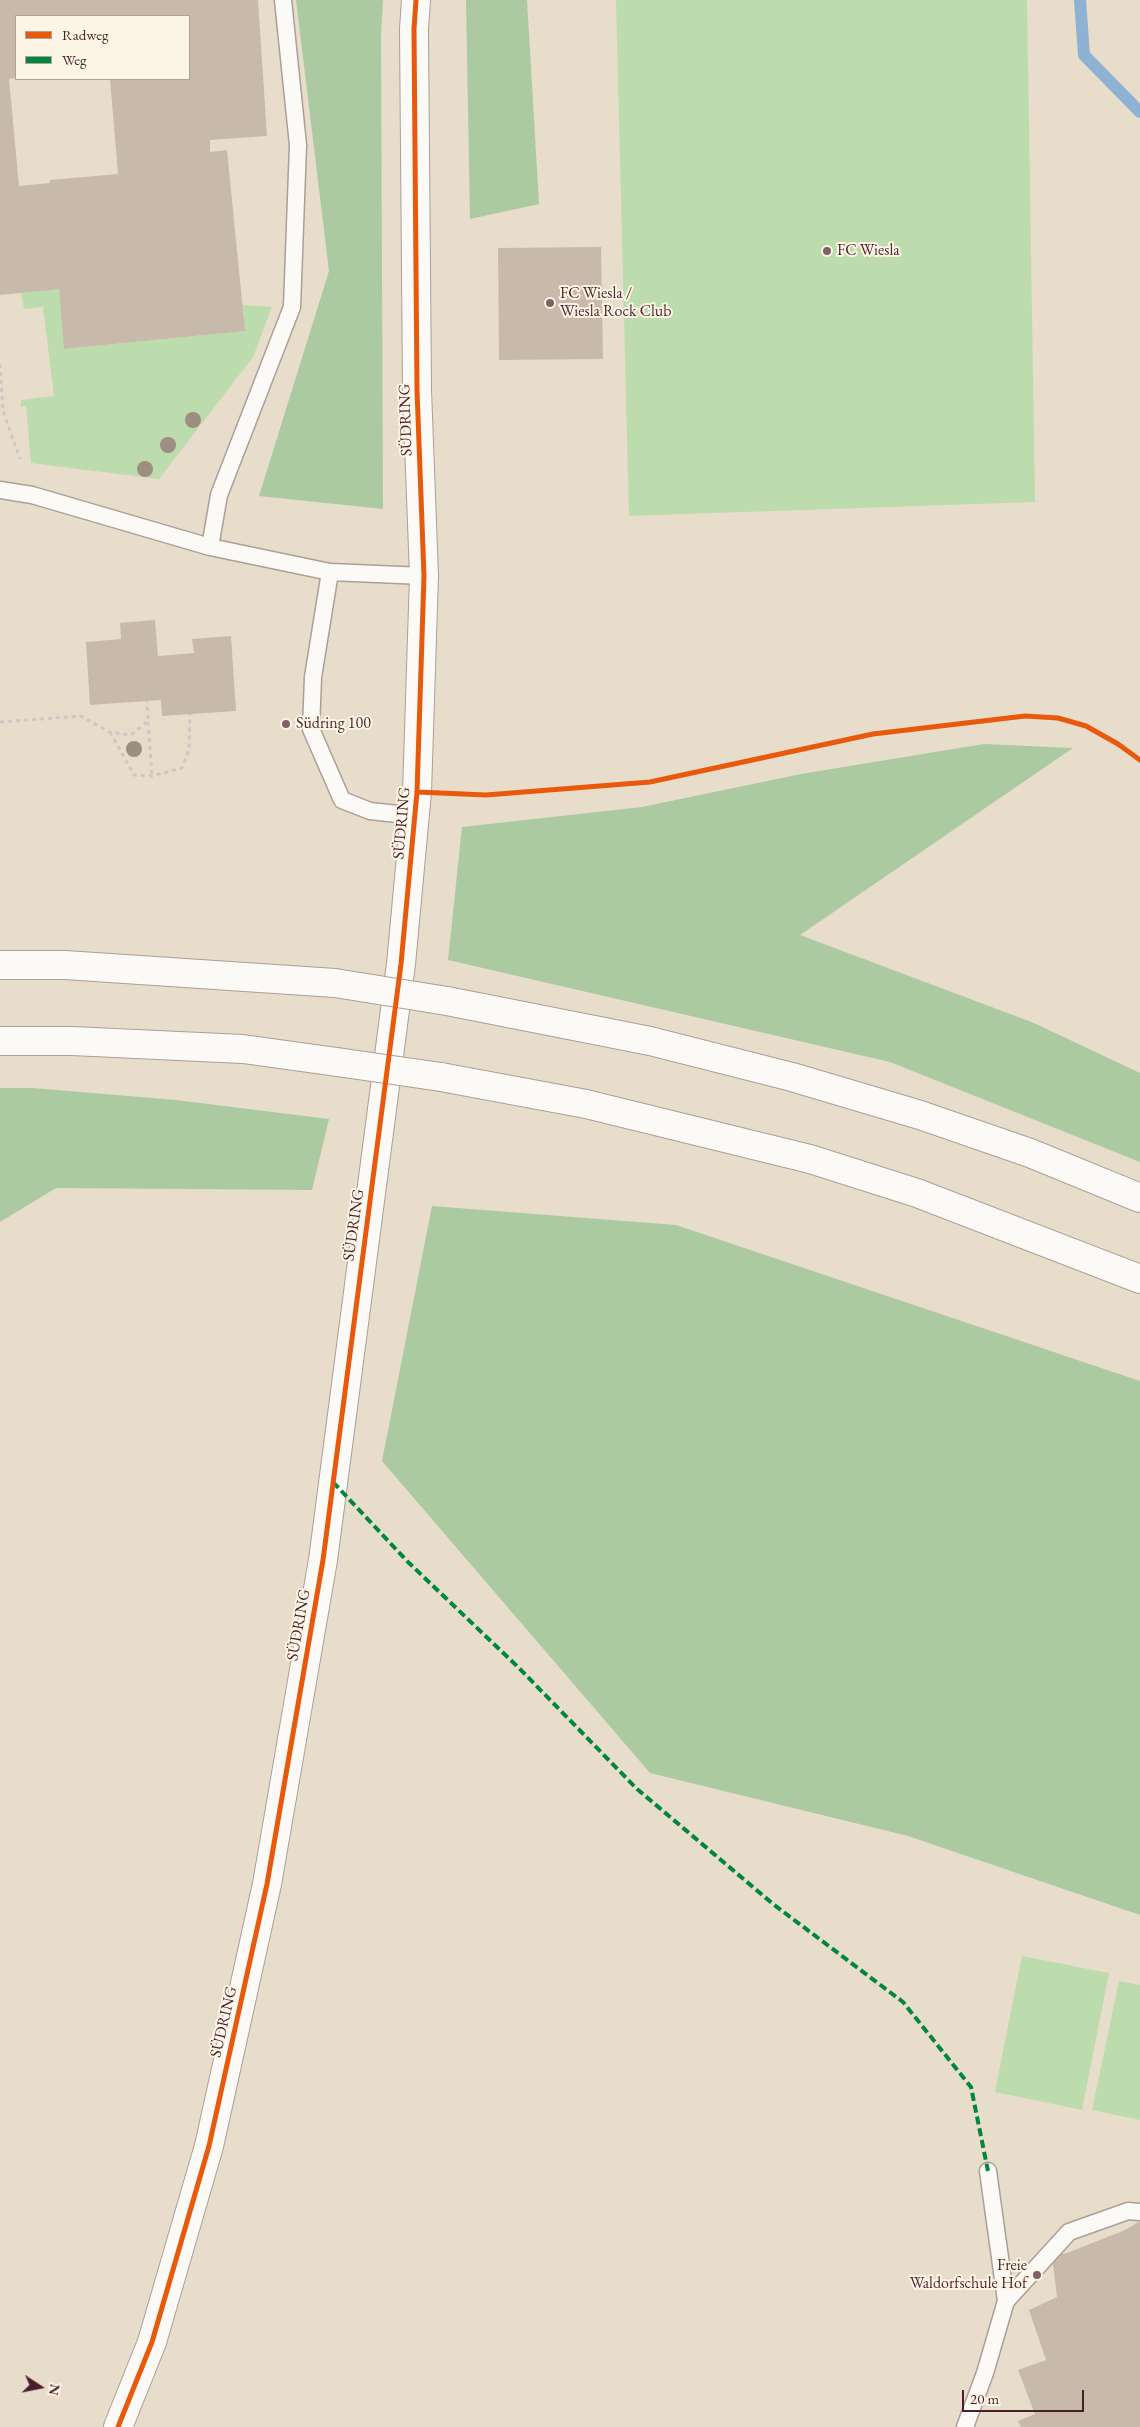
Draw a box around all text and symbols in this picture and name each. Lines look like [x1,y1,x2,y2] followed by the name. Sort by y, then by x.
[15,15,190,80] legend
[62,25,109,44] text: Radweg
[62,50,87,69] text: Weg
[837,241,900,261] place label: FC Wiesla
[821,245,833,257] marker: FC Wiesla
[560,284,672,322] place label: FC Wiesla / Wiesla Rock Club
[544,297,556,309] marker: FC Wiesla / Wiesla Rock Club
[395,383,417,457] street label: SÜDRING
[296,714,371,734] place label: Südring 100
[280,718,292,730] marker: Südring 100
[389,786,415,860] street label: SÜDRING
[339,1188,369,1262] street label: SÜDRING
[283,1588,315,1662] street label: SÜDRING
[206,1985,242,2059] street label: SÜDRING
[910,2256,1027,2294] place label: Freie Waldorfschule Hof
[1031,2269,1043,2281] marker: Freie Waldorfschule Hof
[15,2362,65,2412] north arrow
[965,2380,1088,2412] scale bar
[45,2383,65,2397] text: N
[970,2389,999,2408] text: 20 m

